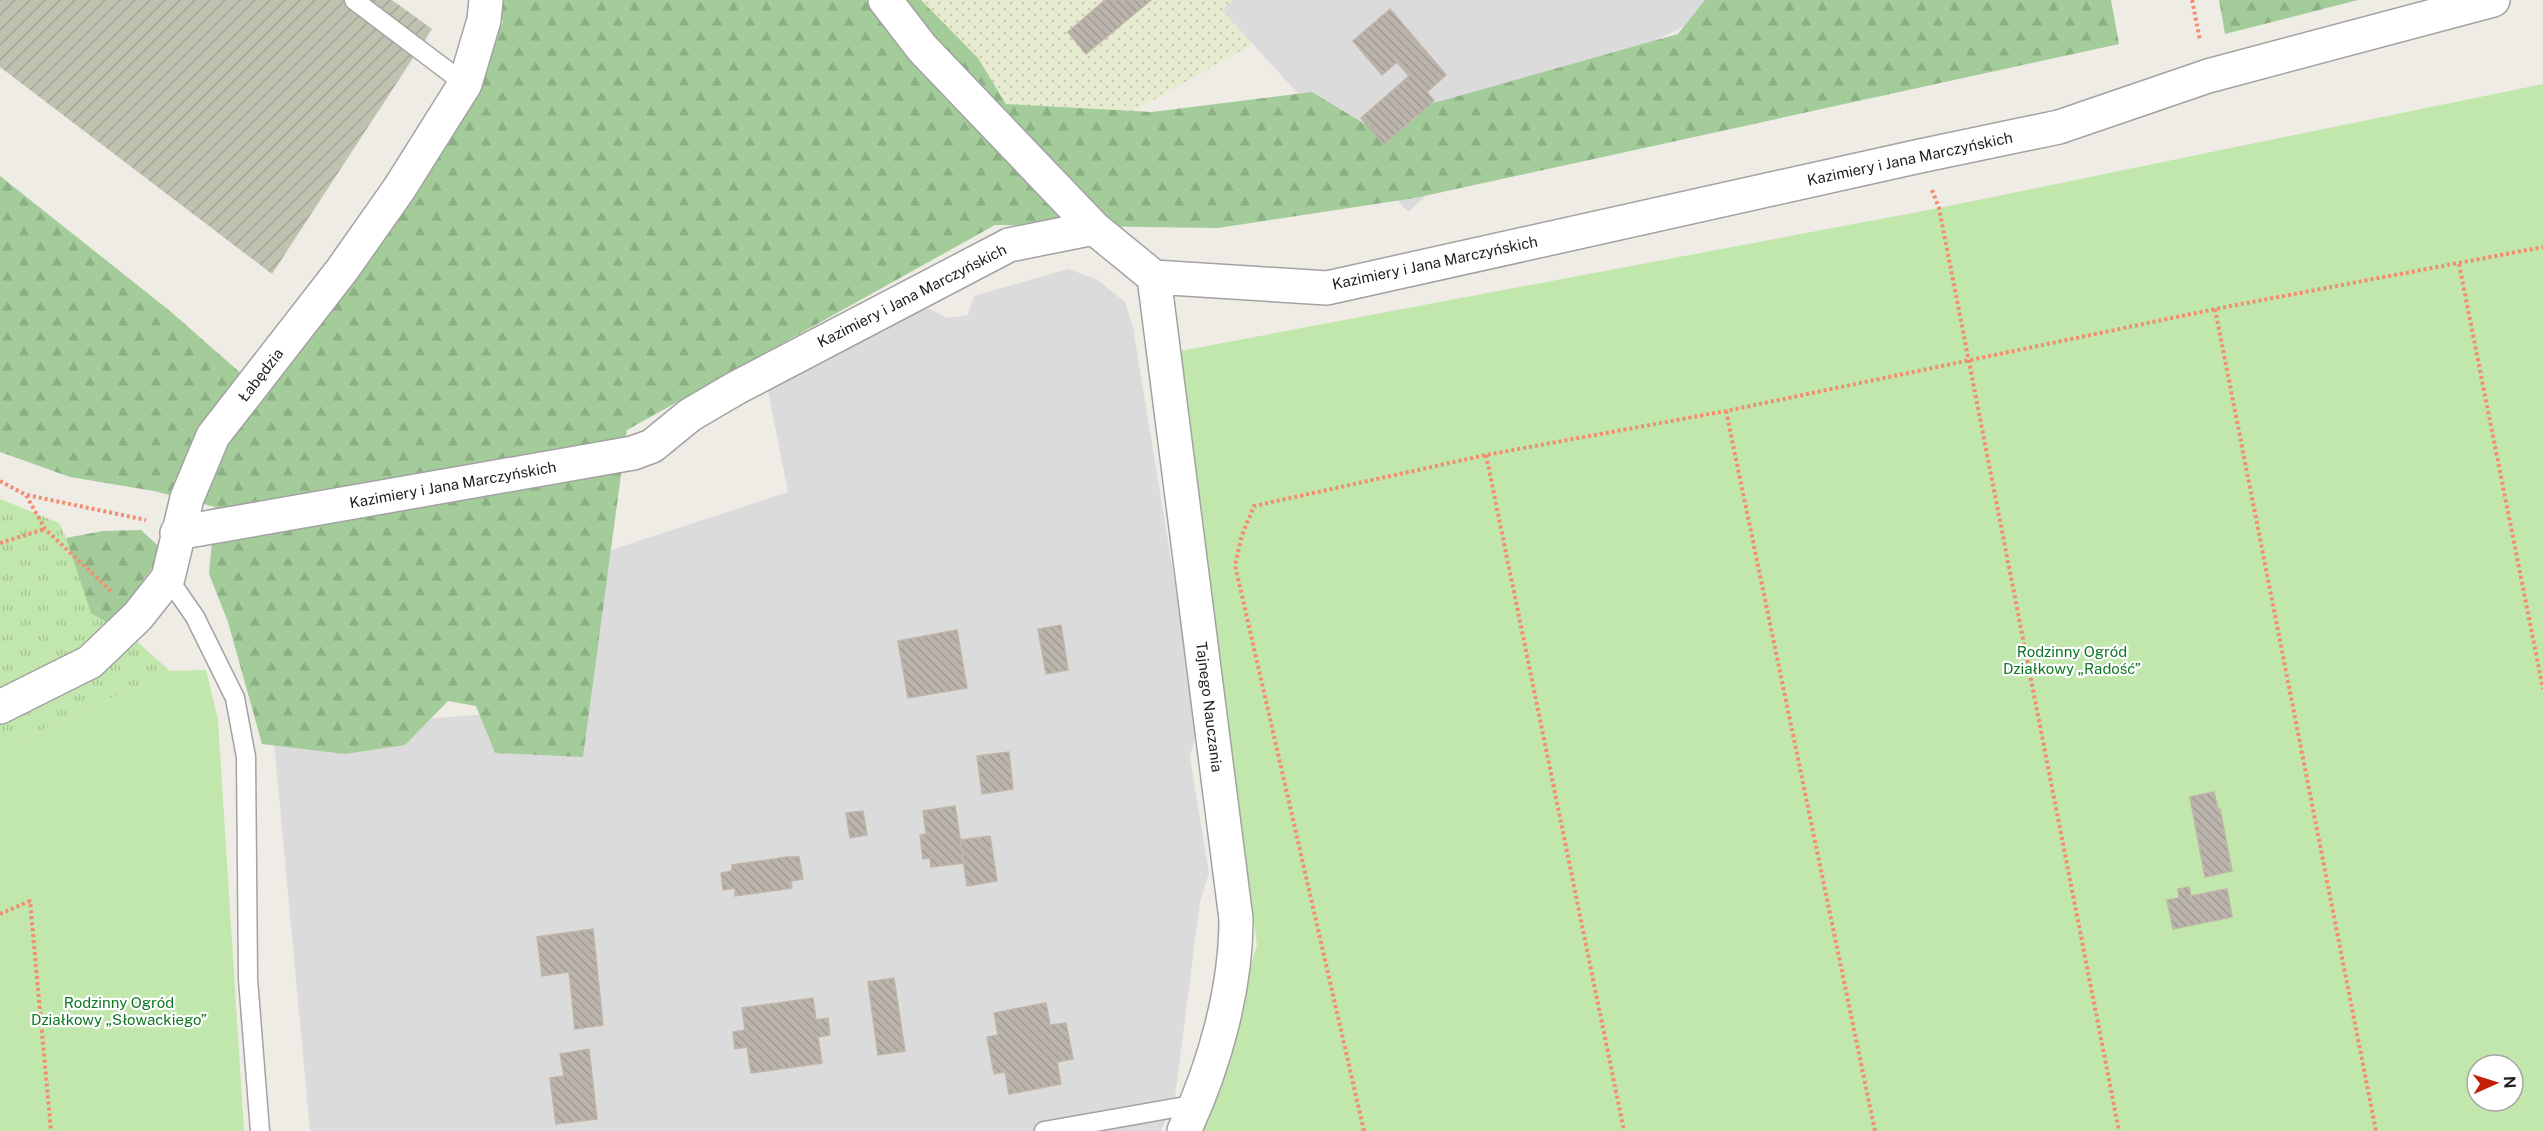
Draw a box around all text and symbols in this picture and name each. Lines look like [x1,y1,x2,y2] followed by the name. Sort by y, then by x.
[1806,128,2014,189] street label: Kazimiery i Jana Marczyńskich
[1331,232,1539,293] street label: Kazimiery i Jana Marczyńskich
[814,240,1009,351] street label: Kazimiery i Jana Marczyńskich
[235,345,287,405] street label: Łabędzia
[348,458,558,511] street label: Kazimiery i Jana Marczyńskich
[1193,641,1226,773] street label: Tajnego Nauczania
[2003,643,2141,677] park label: Rodzinny Ogród Działkowy „Radość”
[31,994,207,1028] park label: Rodzinny Ogród Działkowy „Słowackiego”
[2465,1053,2525,1113] north arrow
[2500,1075,2519,1089] text: N

